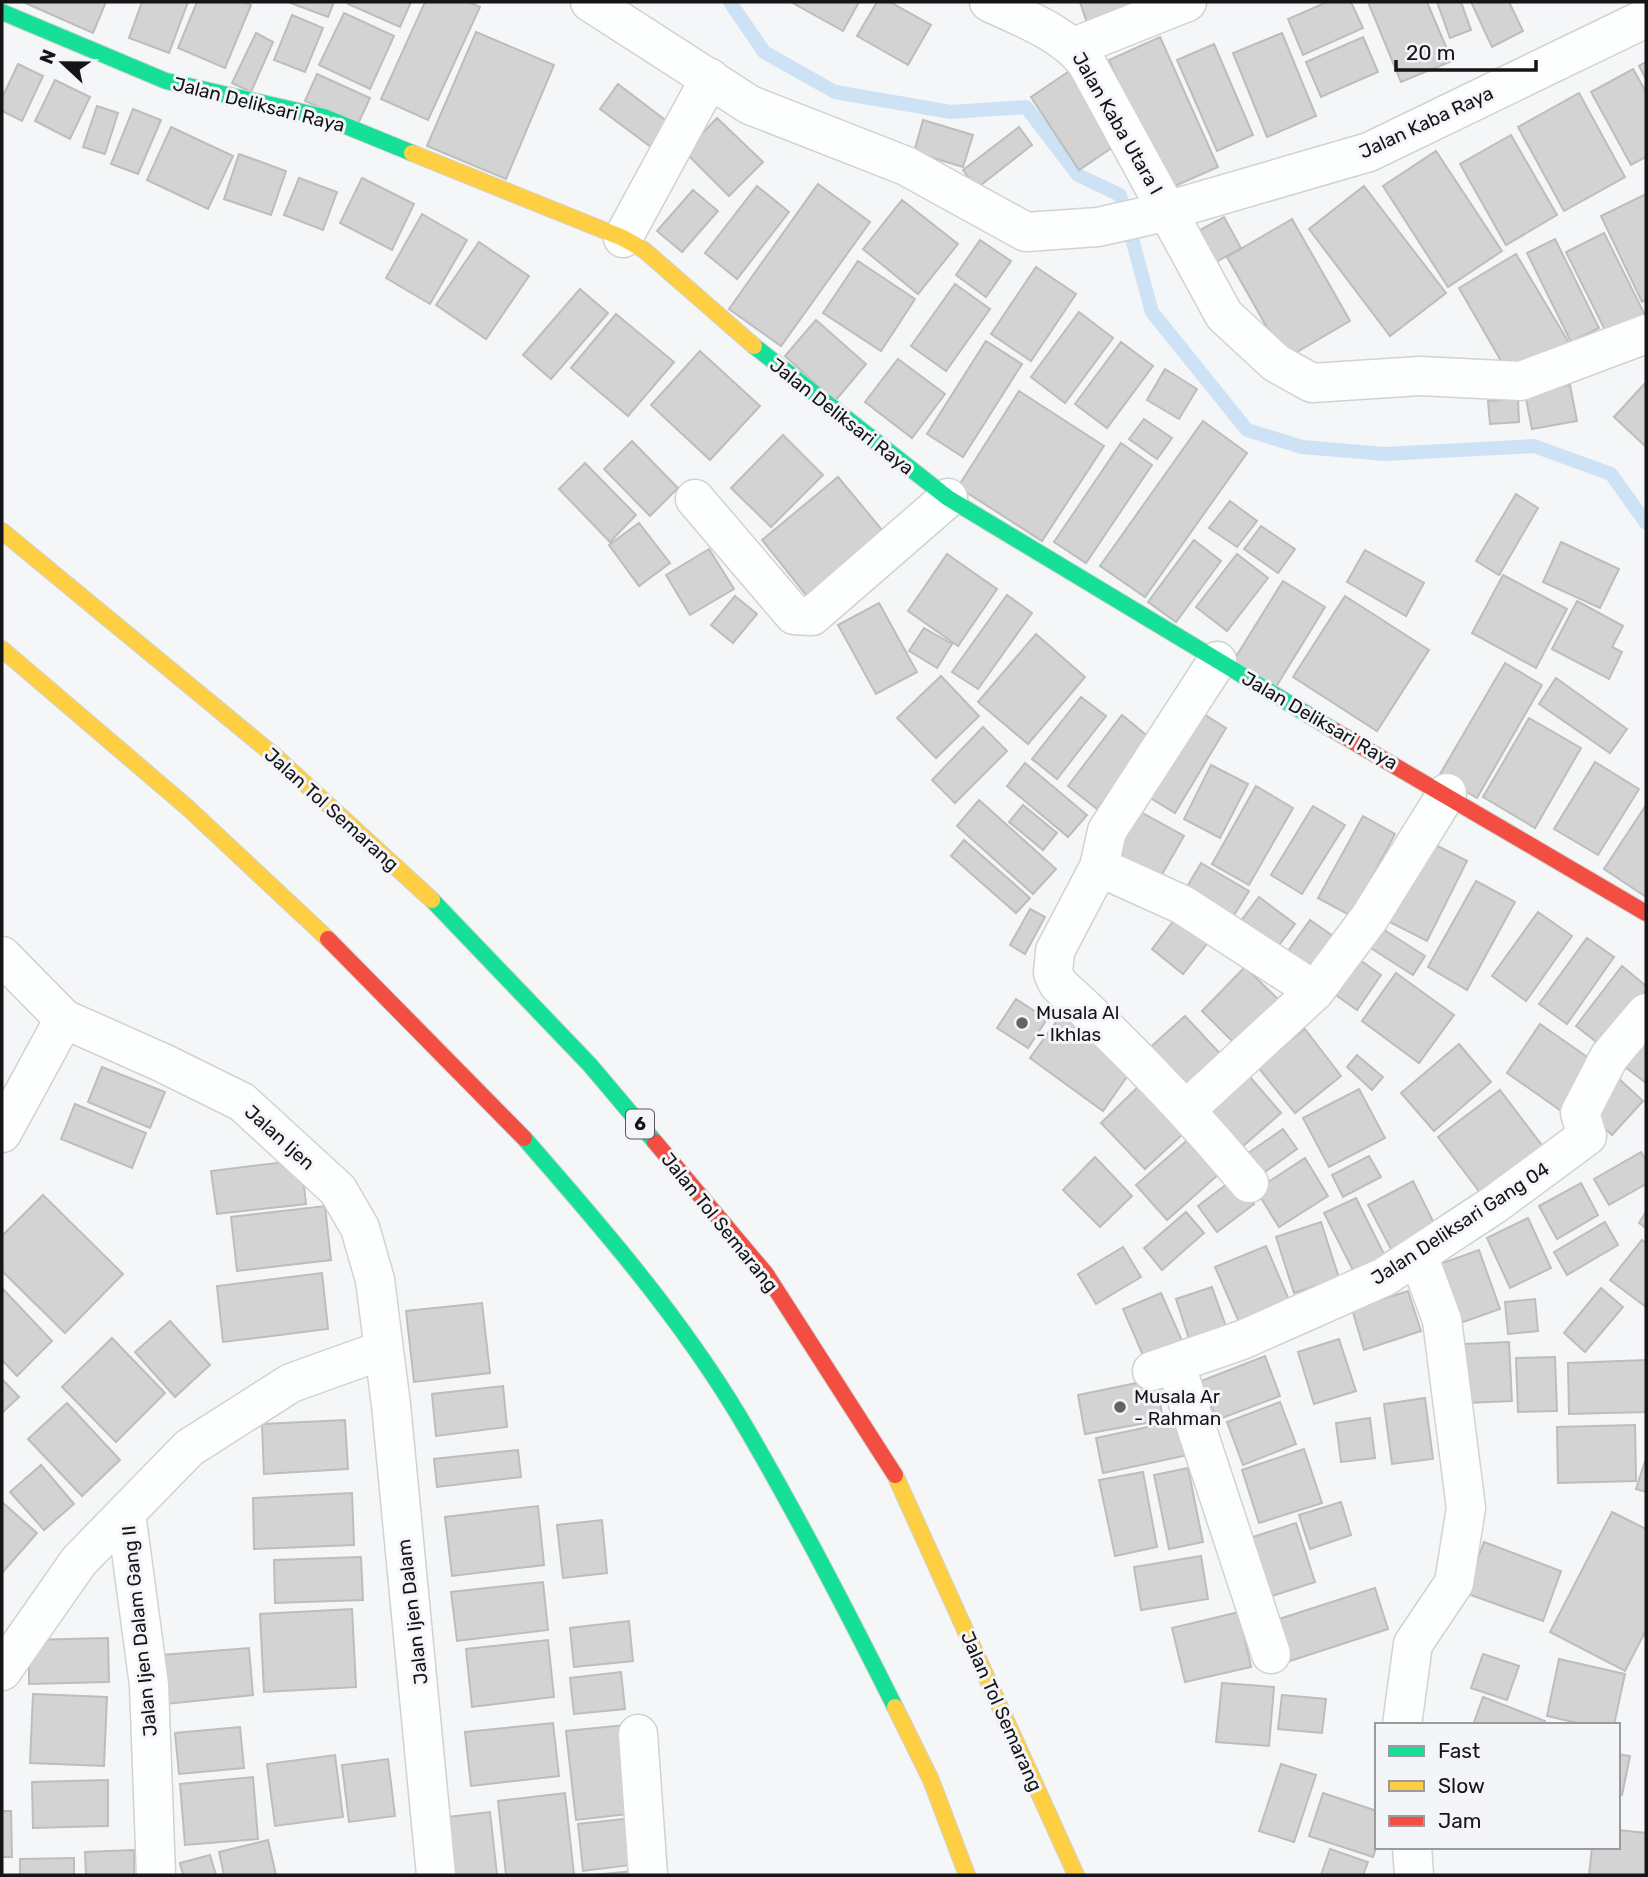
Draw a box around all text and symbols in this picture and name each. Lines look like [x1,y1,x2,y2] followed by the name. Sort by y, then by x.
[28,28,98,98] north arrow
[1396,28,1536,72] scale bar
[1406,40,1455,65] text: 20 m
[34,46,61,67] text: N
[1067,48,1168,199] street label: Jalan Kaba Utara I
[171,72,347,137] street label: Jalan Deliksari Raya
[1356,81,1497,164] street label: Jalan Kaba Raya
[765,353,918,480] street label: Jalan Deliksari Raya
[1238,666,1402,774] street label: Jalan Deliksari Raya
[260,743,404,876] street label: Jalan Tol Semarang
[1036,1001,1119,1046] place label: Musala Al - Ikhlas
[1014,1015,1030,1031] marker: Musala Al - Ikhlas
[240,1100,319,1175] street label: Jalan Ijen
[626,1110,654,1139] road number: 6
[656,1148,783,1297] street label: Jalan Tol Semarang
[1367,1157,1554,1290] street label: Jalan Deliksari Gang 04
[1134,1385,1221,1430] place label: Musala Ar - Rahman
[1112,1399,1128,1415] marker: Musala Ar - Rahman
[117,1524,162,1738] street label: Jalan Ijen Dalam Gang II
[392,1538,433,1686] street label: Jalan Ijen Dalam
[956,1628,1047,1795] street label: Jalan Tol Semarang
[1375,1723,1620,1849] legend
[1438,1738,1480,1763] text: Fast
[1438,1773,1485,1798] text: Slow
[1438,1808,1482,1833] text: Jam

